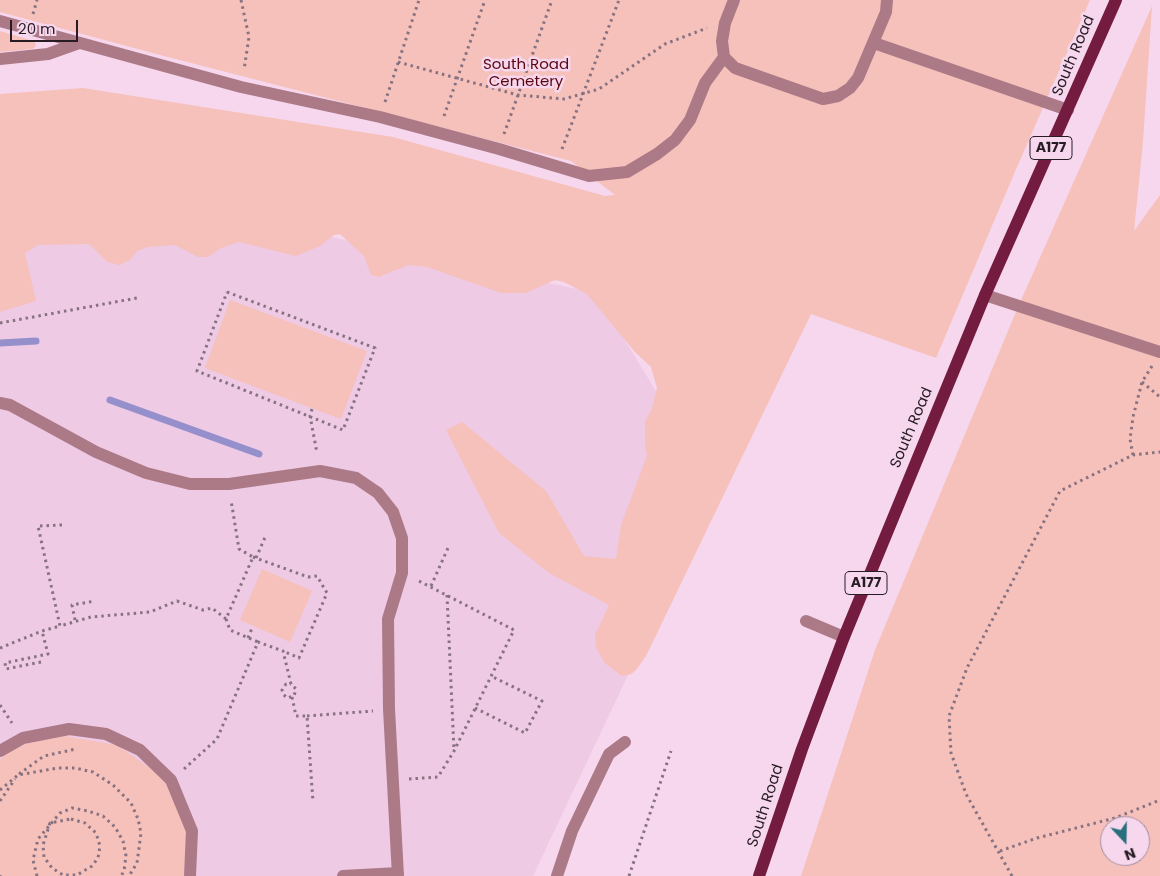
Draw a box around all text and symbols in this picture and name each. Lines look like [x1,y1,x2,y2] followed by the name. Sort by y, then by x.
[12,10,80,42] scale bar
[1049,13,1099,99] street label: South Road
[18,18,56,39] text: 20 m
[483,56,569,91] park label: South Road Cemetery
[1030,136,1072,160] road number: A177
[887,385,937,471] street label: South Road
[845,572,887,594] road number: A177
[744,762,788,850] street label: South Road
[1100,816,1150,866] north arrow
[1122,843,1139,865] text: N

